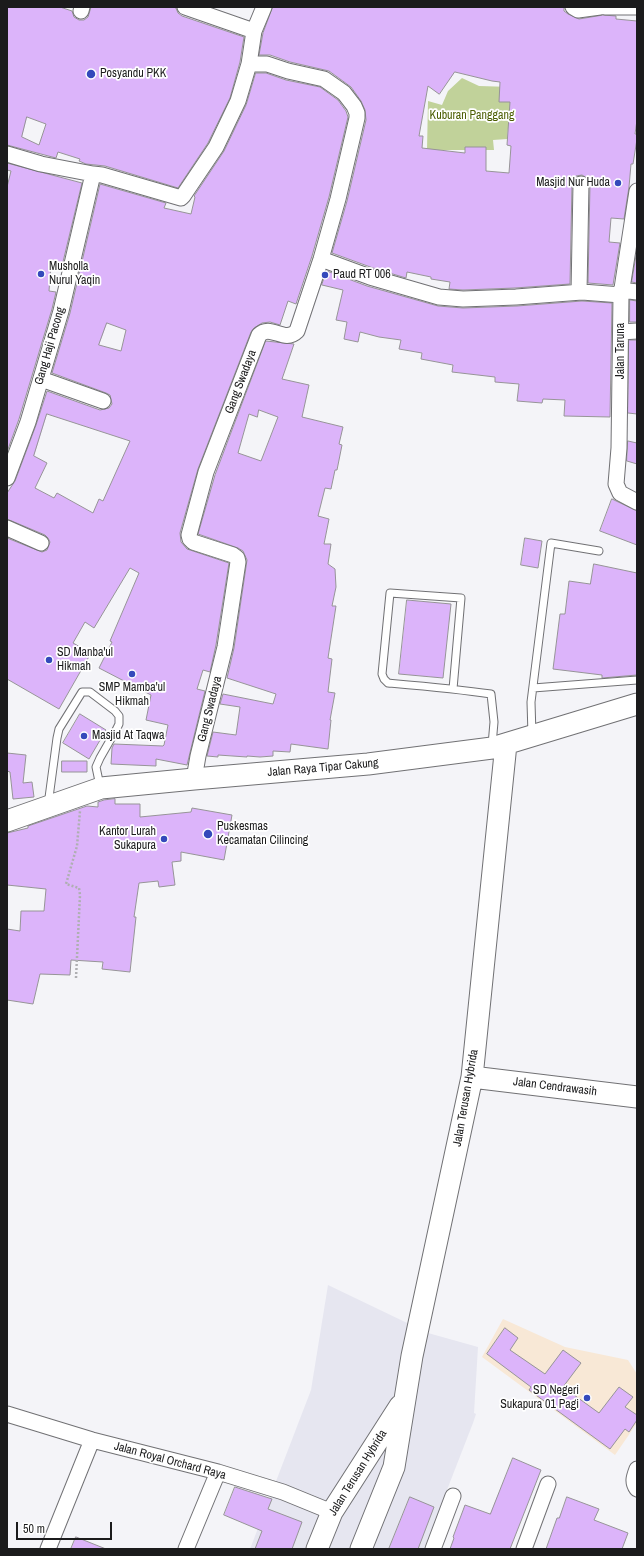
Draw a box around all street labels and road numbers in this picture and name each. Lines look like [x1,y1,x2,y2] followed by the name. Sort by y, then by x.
[32,305,68,387] street label: Gang Haji Pacong
[614,323,628,379] street label: Jalan Taruna
[222,348,260,416] street label: Gang Swadaya
[195,675,225,743] street label: Gang Swadaya
[267,756,379,780] street label: Jalan Raya Tipar Cakung
[450,1048,482,1148] street label: Jalan Terusan Hybrida
[512,1075,598,1099] street label: Jalan Cendrawasih
[326,1427,390,1519] street label: Jalan Terusan Hybrida
[112,1439,228,1483] street label: Jalan Royal Orchard Raya

